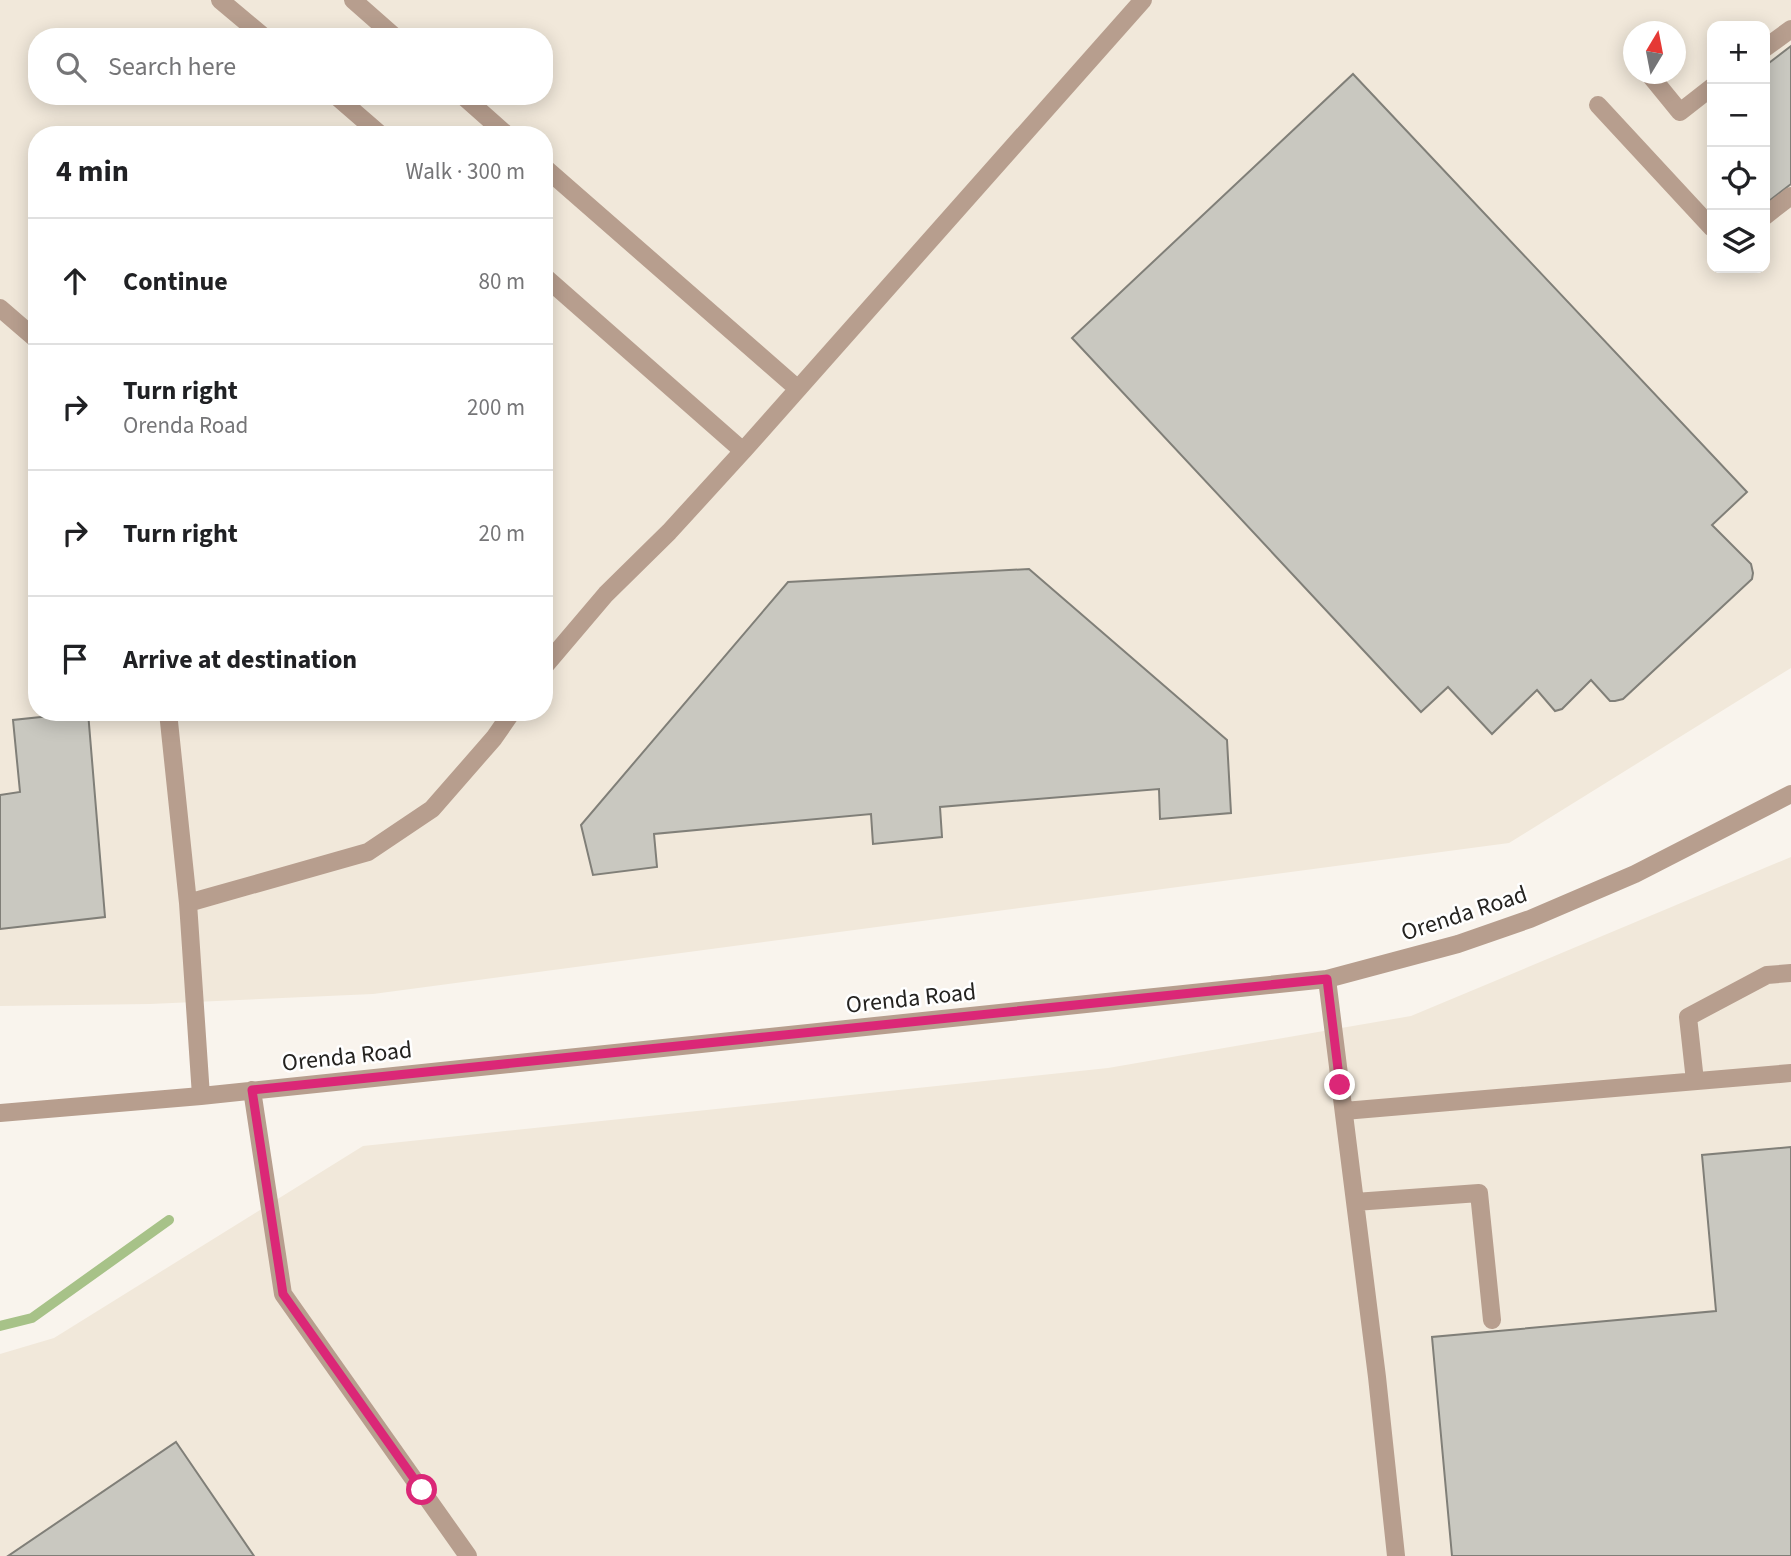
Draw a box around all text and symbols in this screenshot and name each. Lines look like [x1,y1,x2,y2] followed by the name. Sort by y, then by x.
[1623,21,1686,84] north arrow
[1707,21,1770,273] map controls
[1707,21,1770,84] button: +
[28,28,553,105] search box
[52,48,90,86] icon: search
[108,48,236,85] text: Search here
[1707,84,1770,147] button: −
[1707,147,1770,210] button: locate
[56,150,129,193] text: 4 min
[406,155,525,188] text: Walk · 300 m
[1707,210,1770,273] button: layers
[56,262,94,300] icon: ahead
[123,263,228,300] text: Continue
[478,265,525,298] text: 80 m
[123,372,238,409] text: Turn right
[56,388,94,426] icon: right
[467,391,525,424] text: 200 m
[123,409,248,442] text: Orenda Road
[56,514,94,552] icon: right
[123,515,238,552] text: Turn right
[478,517,525,550] text: 20 m
[56,640,94,678] icon: arrive
[123,641,357,678] text: Arrive at destination
[1397,877,1532,950] street label: Orenda Road
[844,974,978,1023] street label: Orenda Road
[280,1032,414,1081] street label: Orenda Road
[1324,1069,1355,1100] route end
[406,1474,437,1505] route start

